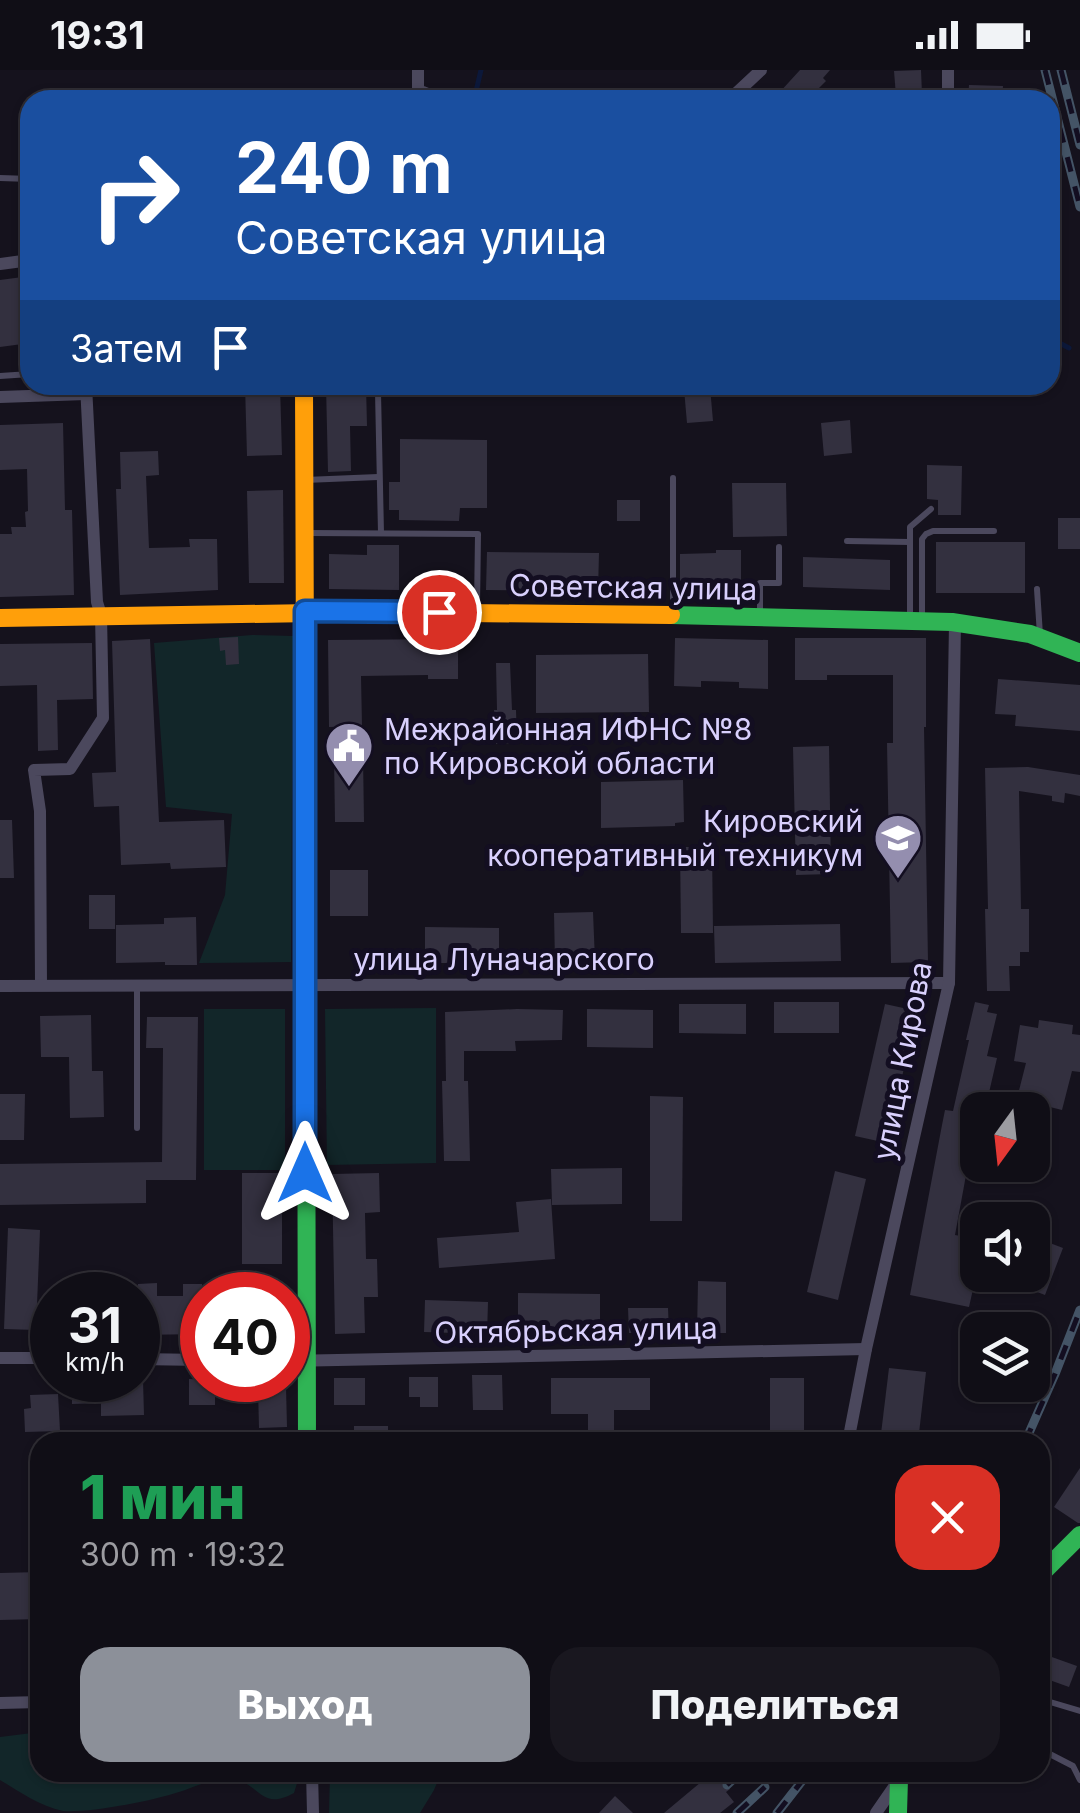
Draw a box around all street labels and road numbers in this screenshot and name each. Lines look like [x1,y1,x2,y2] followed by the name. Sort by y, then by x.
[509,567,757,607] street label: Советская улица
[353,941,655,977] street label: улица Луначарского
[865,959,939,1163] street label: улица Кирова
[434,1310,718,1350] street label: Октябрьская улица

